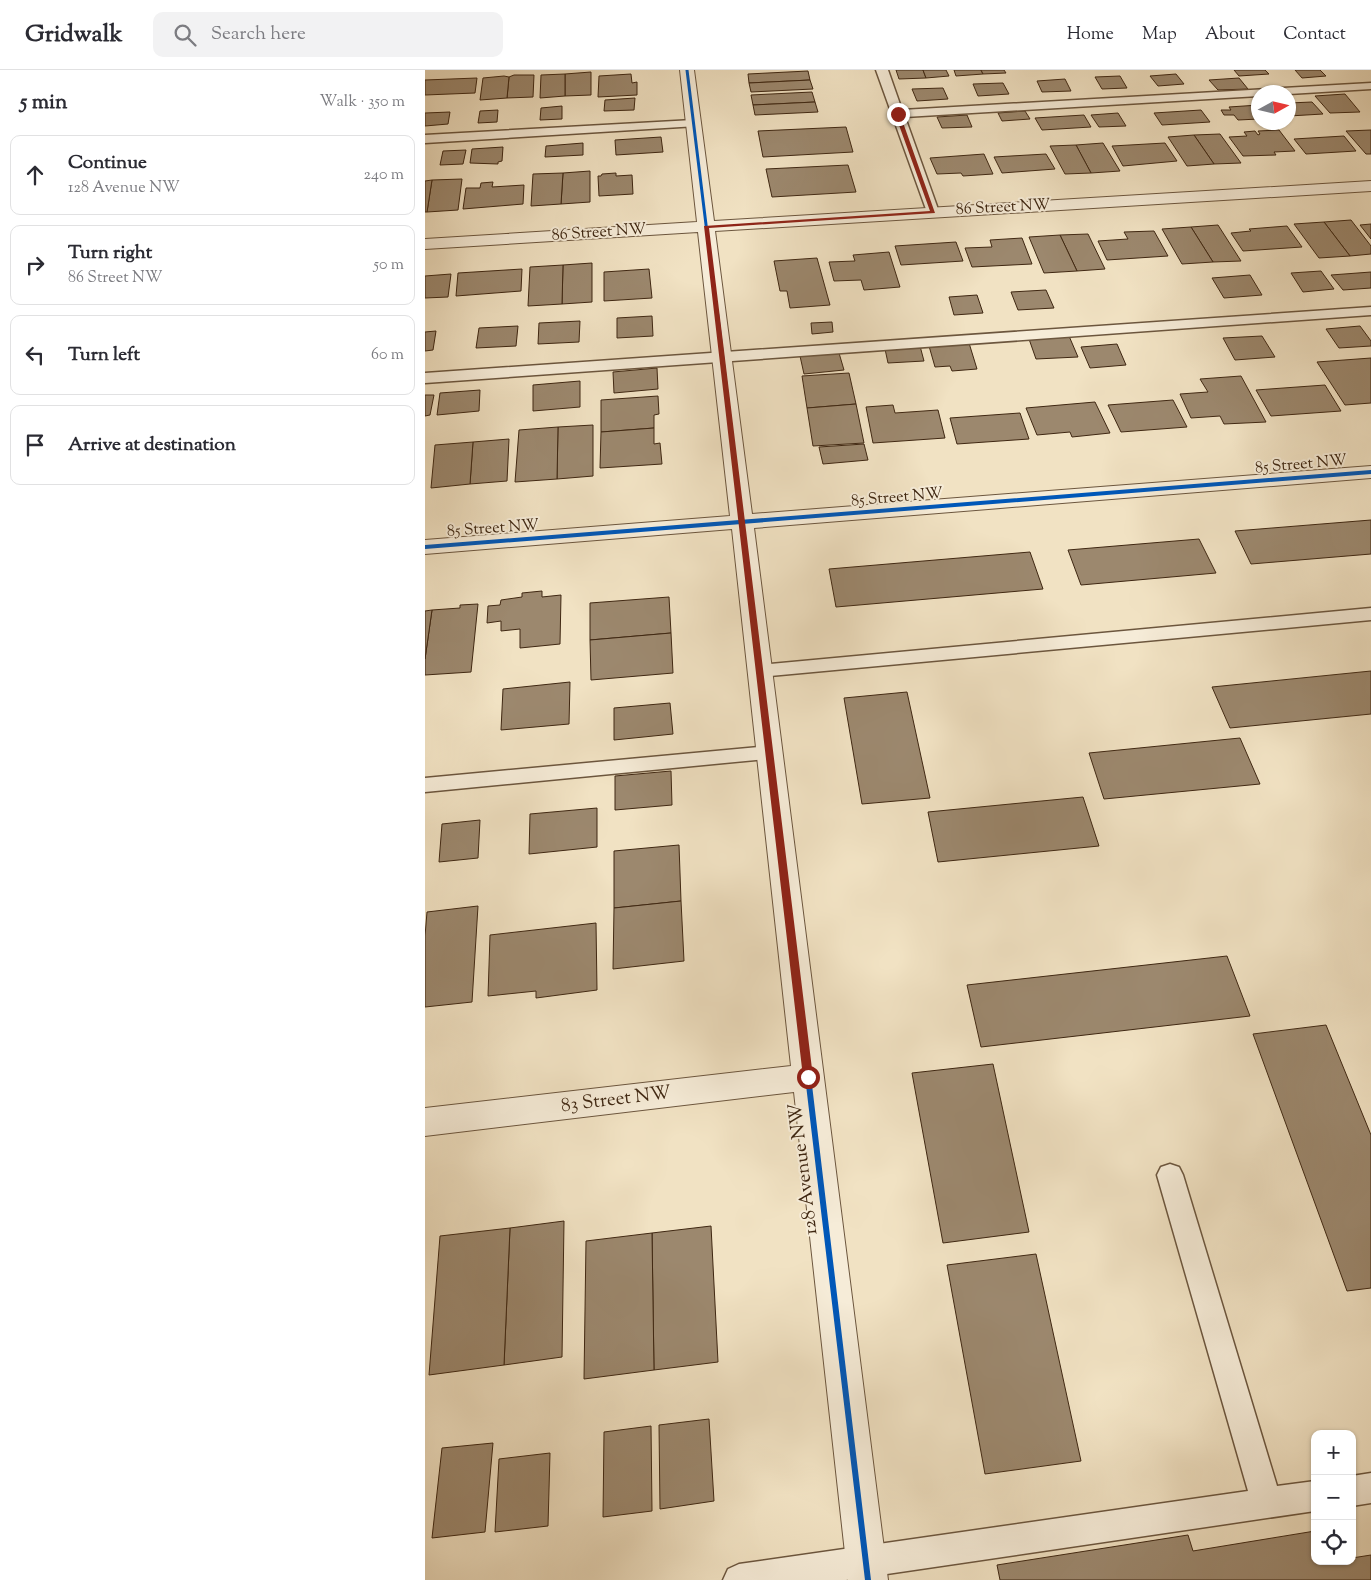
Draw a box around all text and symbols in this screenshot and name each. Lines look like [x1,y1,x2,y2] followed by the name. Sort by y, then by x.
[153,12,503,57] search box
[25,18,123,52] text: Gridwalk
[171,21,199,49] icon: search
[211,21,306,48] text: Search here
[1067,22,1114,48] text: Home
[1142,22,1177,48] text: Map
[1205,22,1255,48] text: About
[1283,22,1346,48] text: Contact
[1251,85,1296,130] north arrow
[20,88,67,118] text: 5 min
[320,91,405,114] text: Walk · 350 m
[887,103,910,126] route end
[68,150,147,177] text: Continue
[21,161,49,189] icon: ahead
[363,164,404,187] text: 240 m
[68,177,180,200] text: 128 Avenue NW
[955,194,1051,222] street label: 86 Street NW
[551,218,647,248] street label: 86 Street NW
[68,240,152,267] text: Turn right
[21,251,49,279] icon: right
[373,254,404,277] text: 50 m
[68,267,163,290] text: 86 Street NW
[21,341,49,369] icon: left
[68,342,140,369] text: Turn left
[371,344,404,367] text: 60 m
[21,431,49,459] icon: arrive
[68,432,236,459] text: Arrive at destination
[1254,450,1348,480] street label: 85 Street NW
[850,483,944,513] street label: 85 Street NW
[446,514,540,544] street label: 85 Street NW
[797,1066,820,1089] route start
[559,1080,673,1120] street label: 83 Street NW
[783,1102,825,1236] street label: 128 Avenue NW
[1311,1430,1356,1565] map controls
[1311,1430,1356,1475] button: +
[1311,1475,1356,1520] button: −
[1311,1520,1356,1565] button: locate

